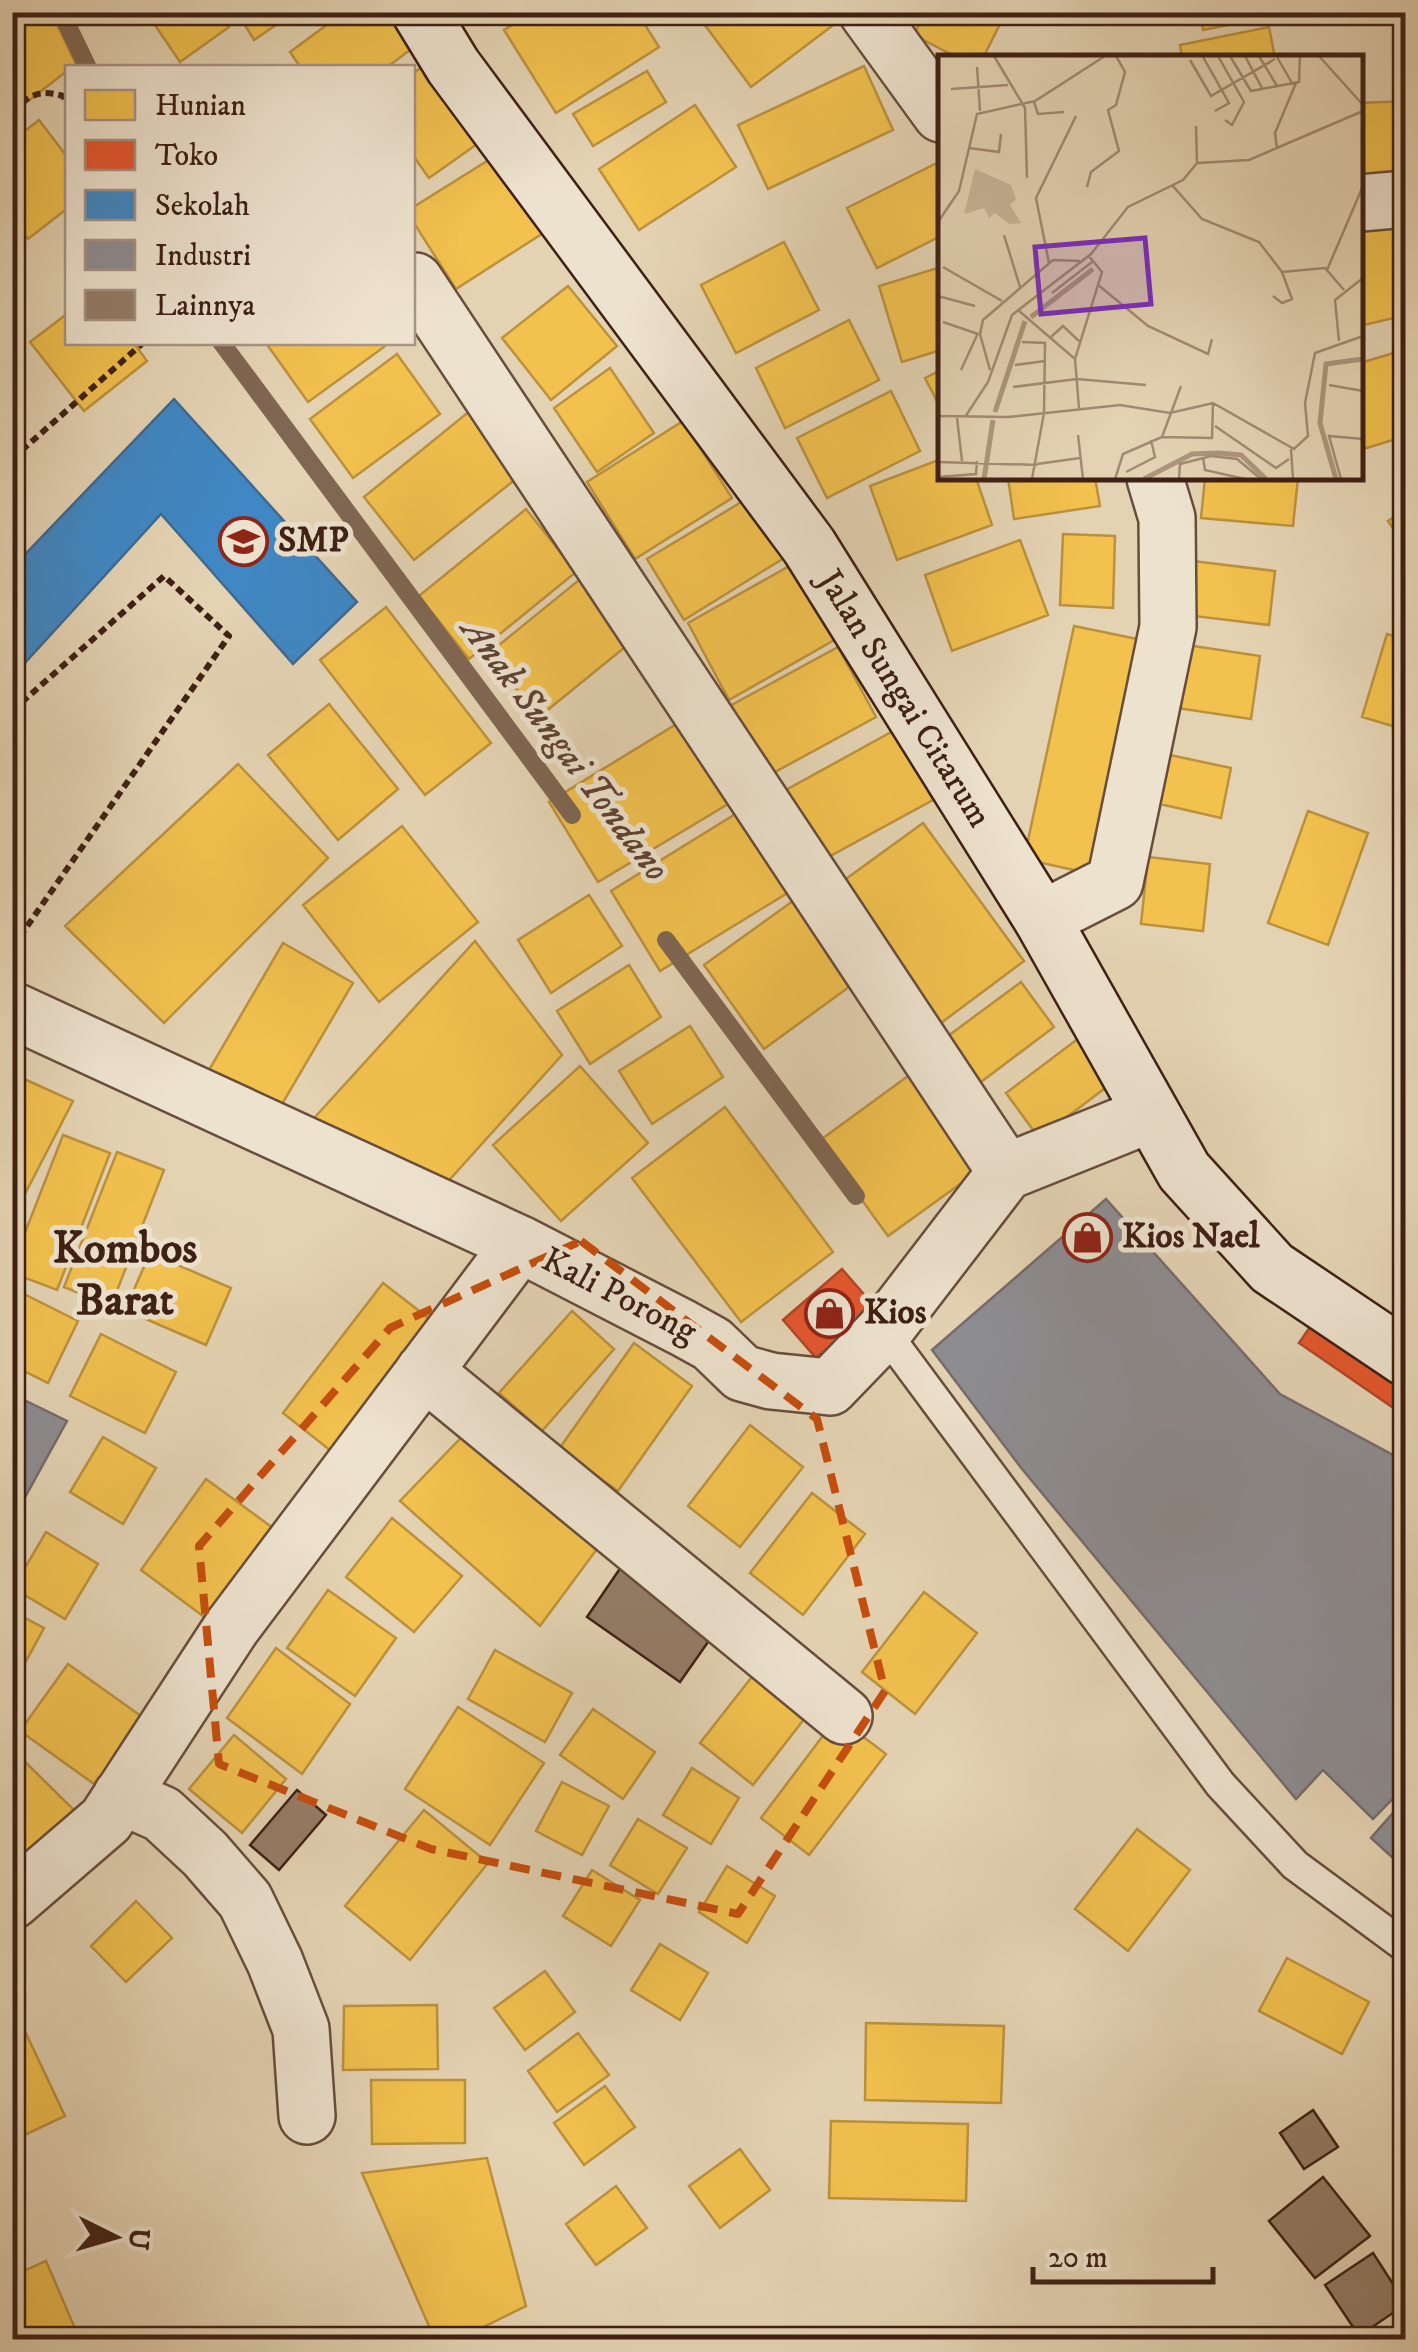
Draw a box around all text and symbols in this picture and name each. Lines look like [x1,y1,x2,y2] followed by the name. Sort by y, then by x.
[938,55,1363,480] inset map
[65,65,415,345] legend
[155,88,246,125] text: Hunian
[155,138,218,175] text: Toko
[155,188,250,225] text: Sekolah
[155,238,251,275] text: Industri
[155,288,255,325] text: Lainnya
[217,515,269,567] school or university icon: SMP
[278,519,349,563] place label: SMP
[805,559,1001,836] street label: Jalan Sungai Citarum
[448,605,680,891] water label: Anak Sungai Tondano
[1061,1211,1113,1263] shop icon: Kios Nael
[1122,1215,1260,1259] place label: Kios Nael
[53,1221,197,1329] district label: Kombos Barat
[534,1238,705,1354] street label: Kali Porong
[803,1287,855,1339] shop icon: Kios
[864,1291,927,1335] place label: Kios
[65,2187,165,2287] north arrow
[1033,2222,1213,2284] scale bar
[120,2227,157,2252] text: U
[1048,2240,1108,2277] text: 20 m

